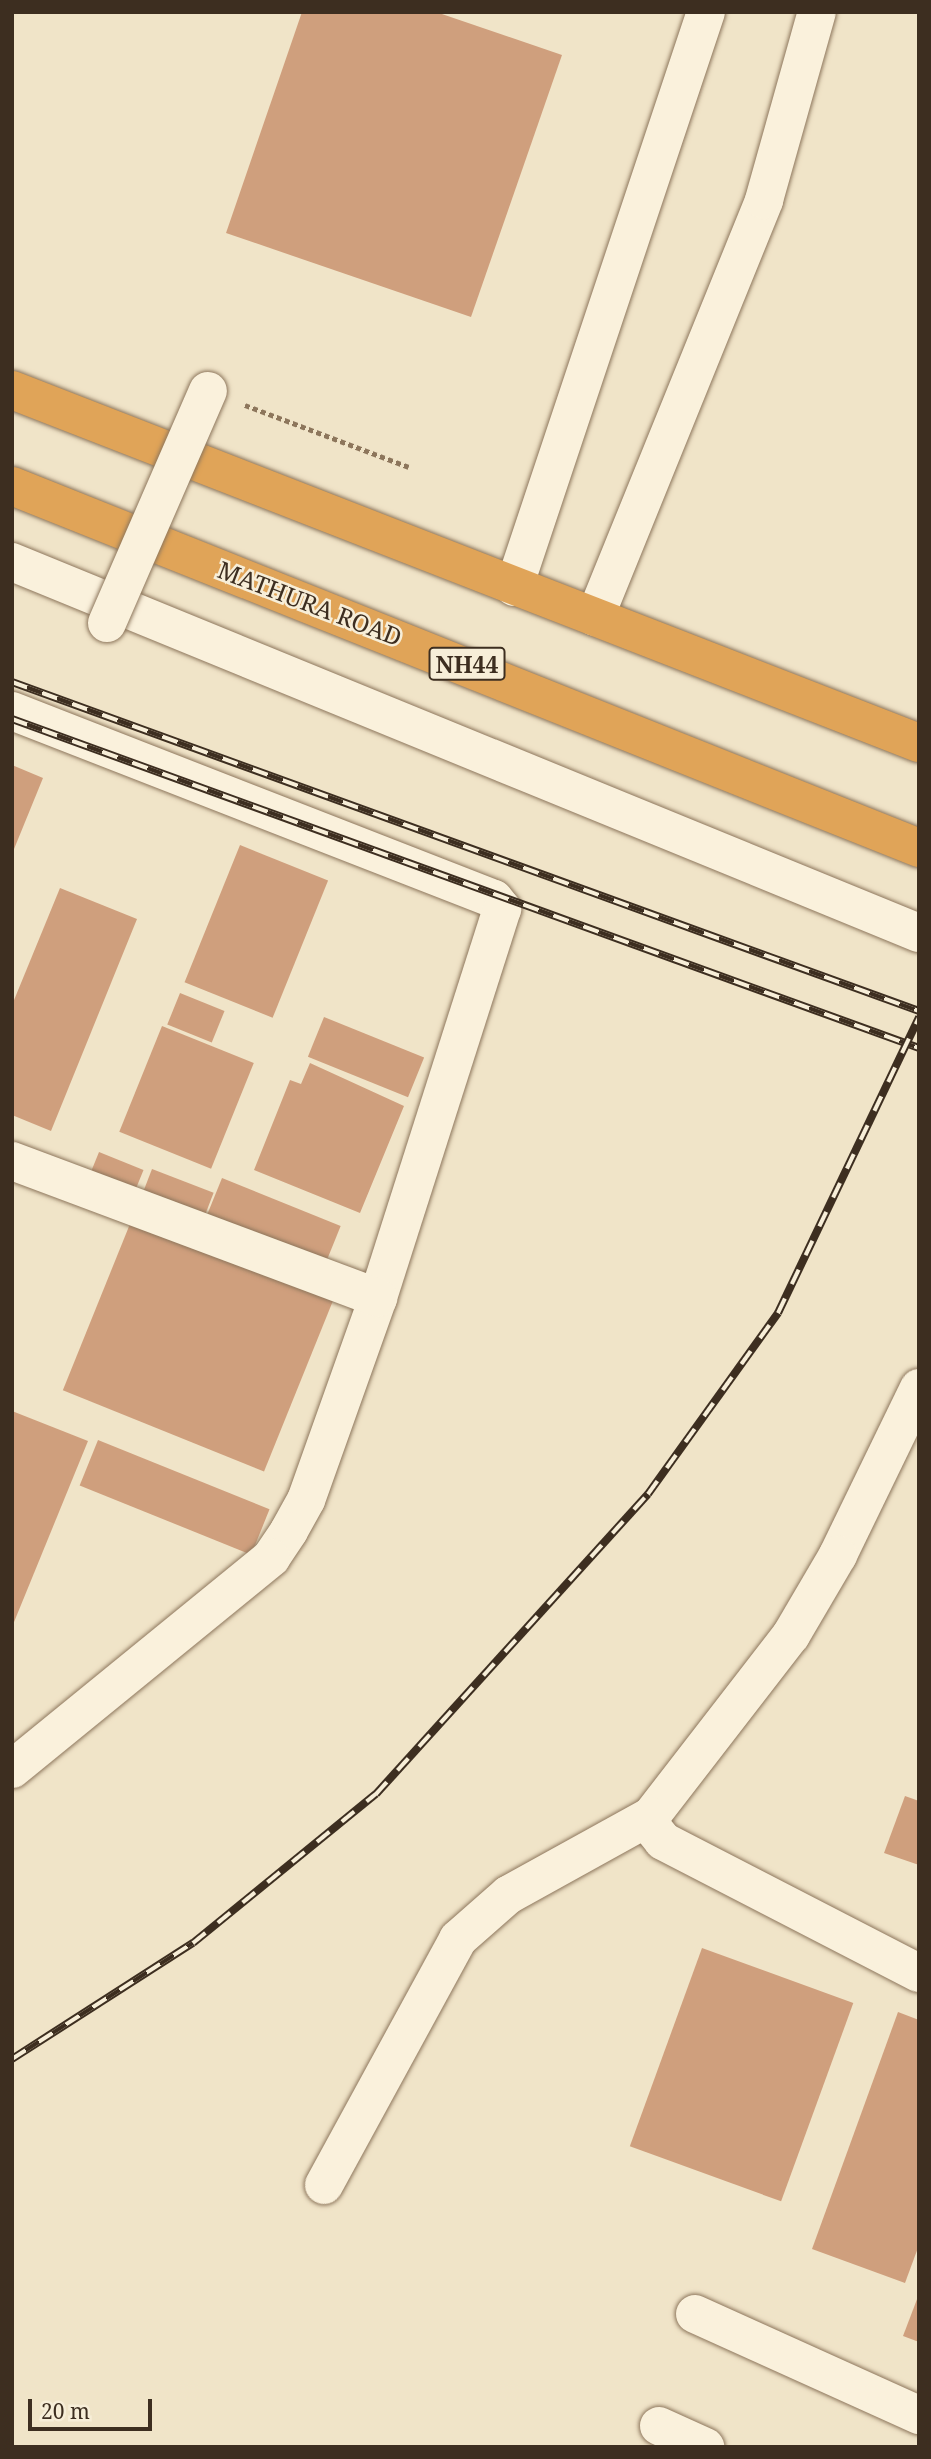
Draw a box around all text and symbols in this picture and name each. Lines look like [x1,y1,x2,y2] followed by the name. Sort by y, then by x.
[214,555,406,651] street label: MATHURA ROAD
[428,644,505,684] road number: NH44
[32,2386,156,2430] scale bar
[41,2397,90,2425] text: 20 m

